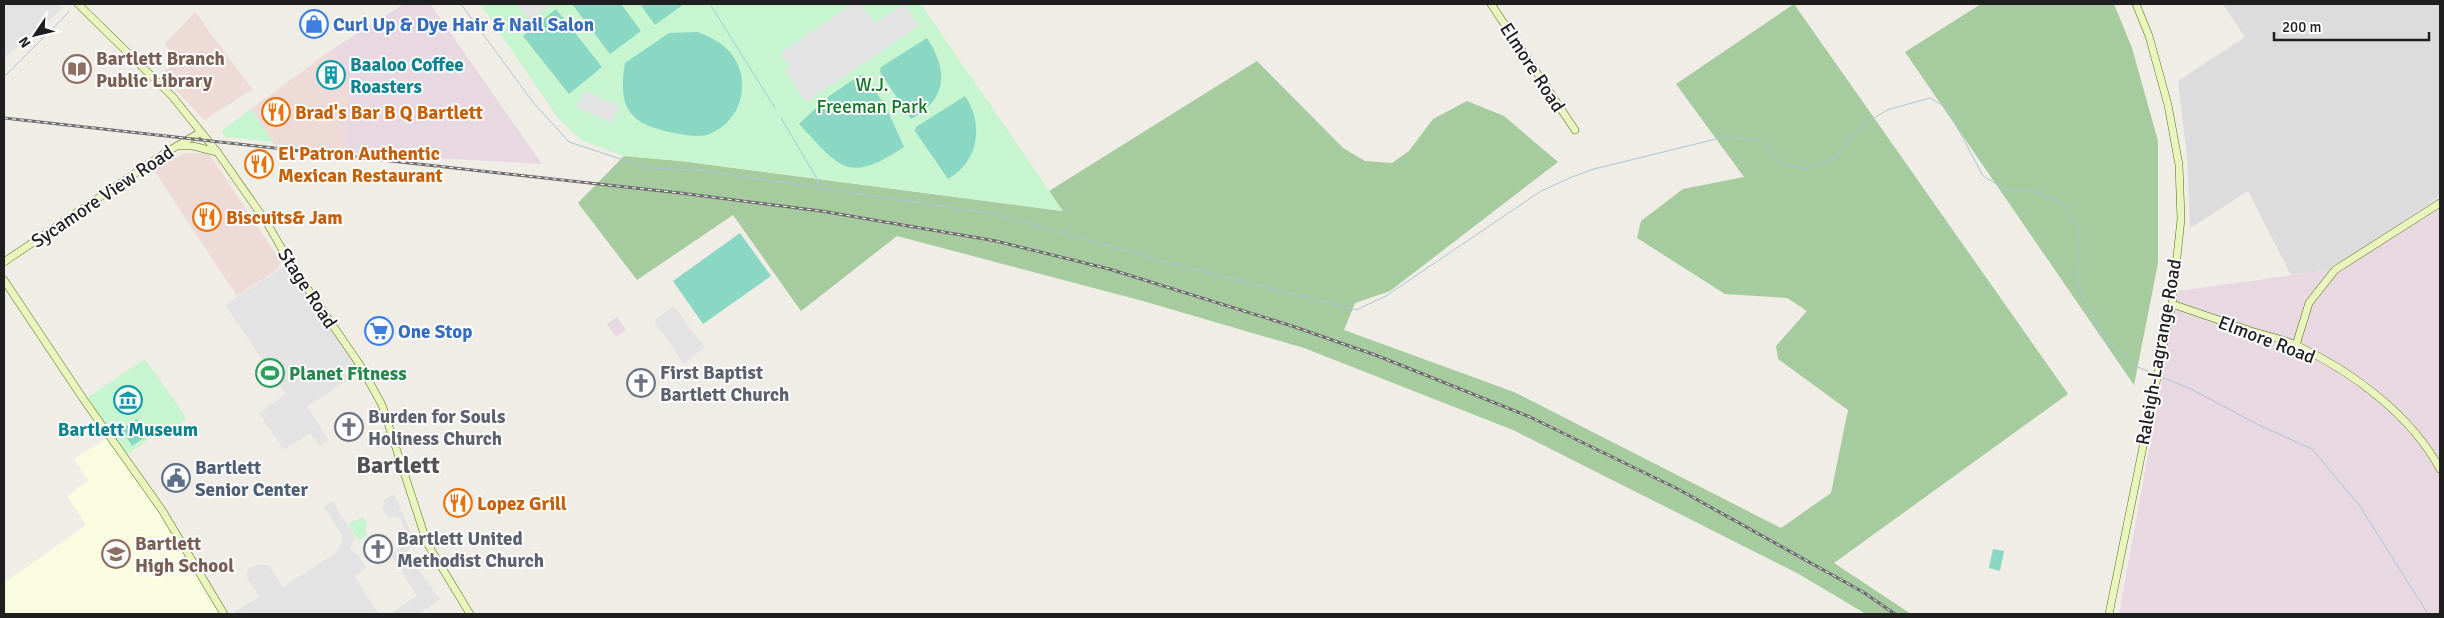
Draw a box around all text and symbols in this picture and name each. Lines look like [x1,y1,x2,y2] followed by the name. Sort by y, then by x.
[299,9,329,39] shop icon: Curl Up & Dye Hair & Nail Salon
[10,10,60,60] north arrow
[2274,10,2429,42] scale bar
[333,13,594,37] place label: Curl Up & Dye Hair & Nail Salon
[1494,18,1570,117] street label: Elmore Road
[2282,18,2322,36] text: 200 m
[15,33,35,51] text: N
[96,47,225,93] place label: Bartlett Branch Public Library
[350,53,464,99] place label: Baaloo Coffee Roasters
[62,54,92,84] library icon: Bartlett Branch Public Library
[316,60,346,90] building icon: Baaloo Coffee Roasters
[817,73,928,119] park label: W.J. Freeman Park
[261,97,291,127] restaurant icon: Brad's Bar B Q Bartlett
[295,101,483,125] place label: Brad's Bar B Q Bartlett
[27,140,178,253] street label: Sycamore View Road
[278,142,443,188] place label: El Patron Authentic Mexican Restaurant
[244,149,274,179] restaurant icon: El Patron Authentic Mexican Restaurant
[192,202,222,232] restaurant icon: Biscuits& Jam
[226,206,343,230] place label: Biscuits& Jam
[272,244,342,333] street label: Stage Road
[2131,257,2187,447] street label: Raleigh-Lagrange Road
[2215,310,2319,369] street label: Elmore Road
[364,316,394,346] supermarket icon: One Stop
[398,320,472,344] place label: One Stop
[255,358,285,388] sports icon: Planet Fitness
[660,361,789,407] place label: First Baptist Bartlett Church
[289,362,407,386] place label: Planet Fitness
[626,368,656,398] church icon: First Baptist Bartlett Church
[113,385,143,415] museum icon: Bartlett Museum
[368,405,505,451] place label: Burden for Souls Holiness Church
[334,412,364,442] church icon: Burden for Souls Holiness Church
[58,418,198,442] place label: Bartlett Museum
[356,450,440,480] district label: Bartlett
[195,456,308,502] place label: Bartlett Senior Center
[161,463,191,493] public building icon: Bartlett Senior Center
[443,488,473,518] restaurant icon: Lopez Grill
[477,492,567,516] place label: Lopez Grill
[397,527,544,573] place label: Bartlett United Methodist Church
[135,532,234,578] place label: Bartlett High School
[363,534,393,564] church icon: Bartlett United Methodist Church
[101,539,131,569] school or university icon: Bartlett High School

